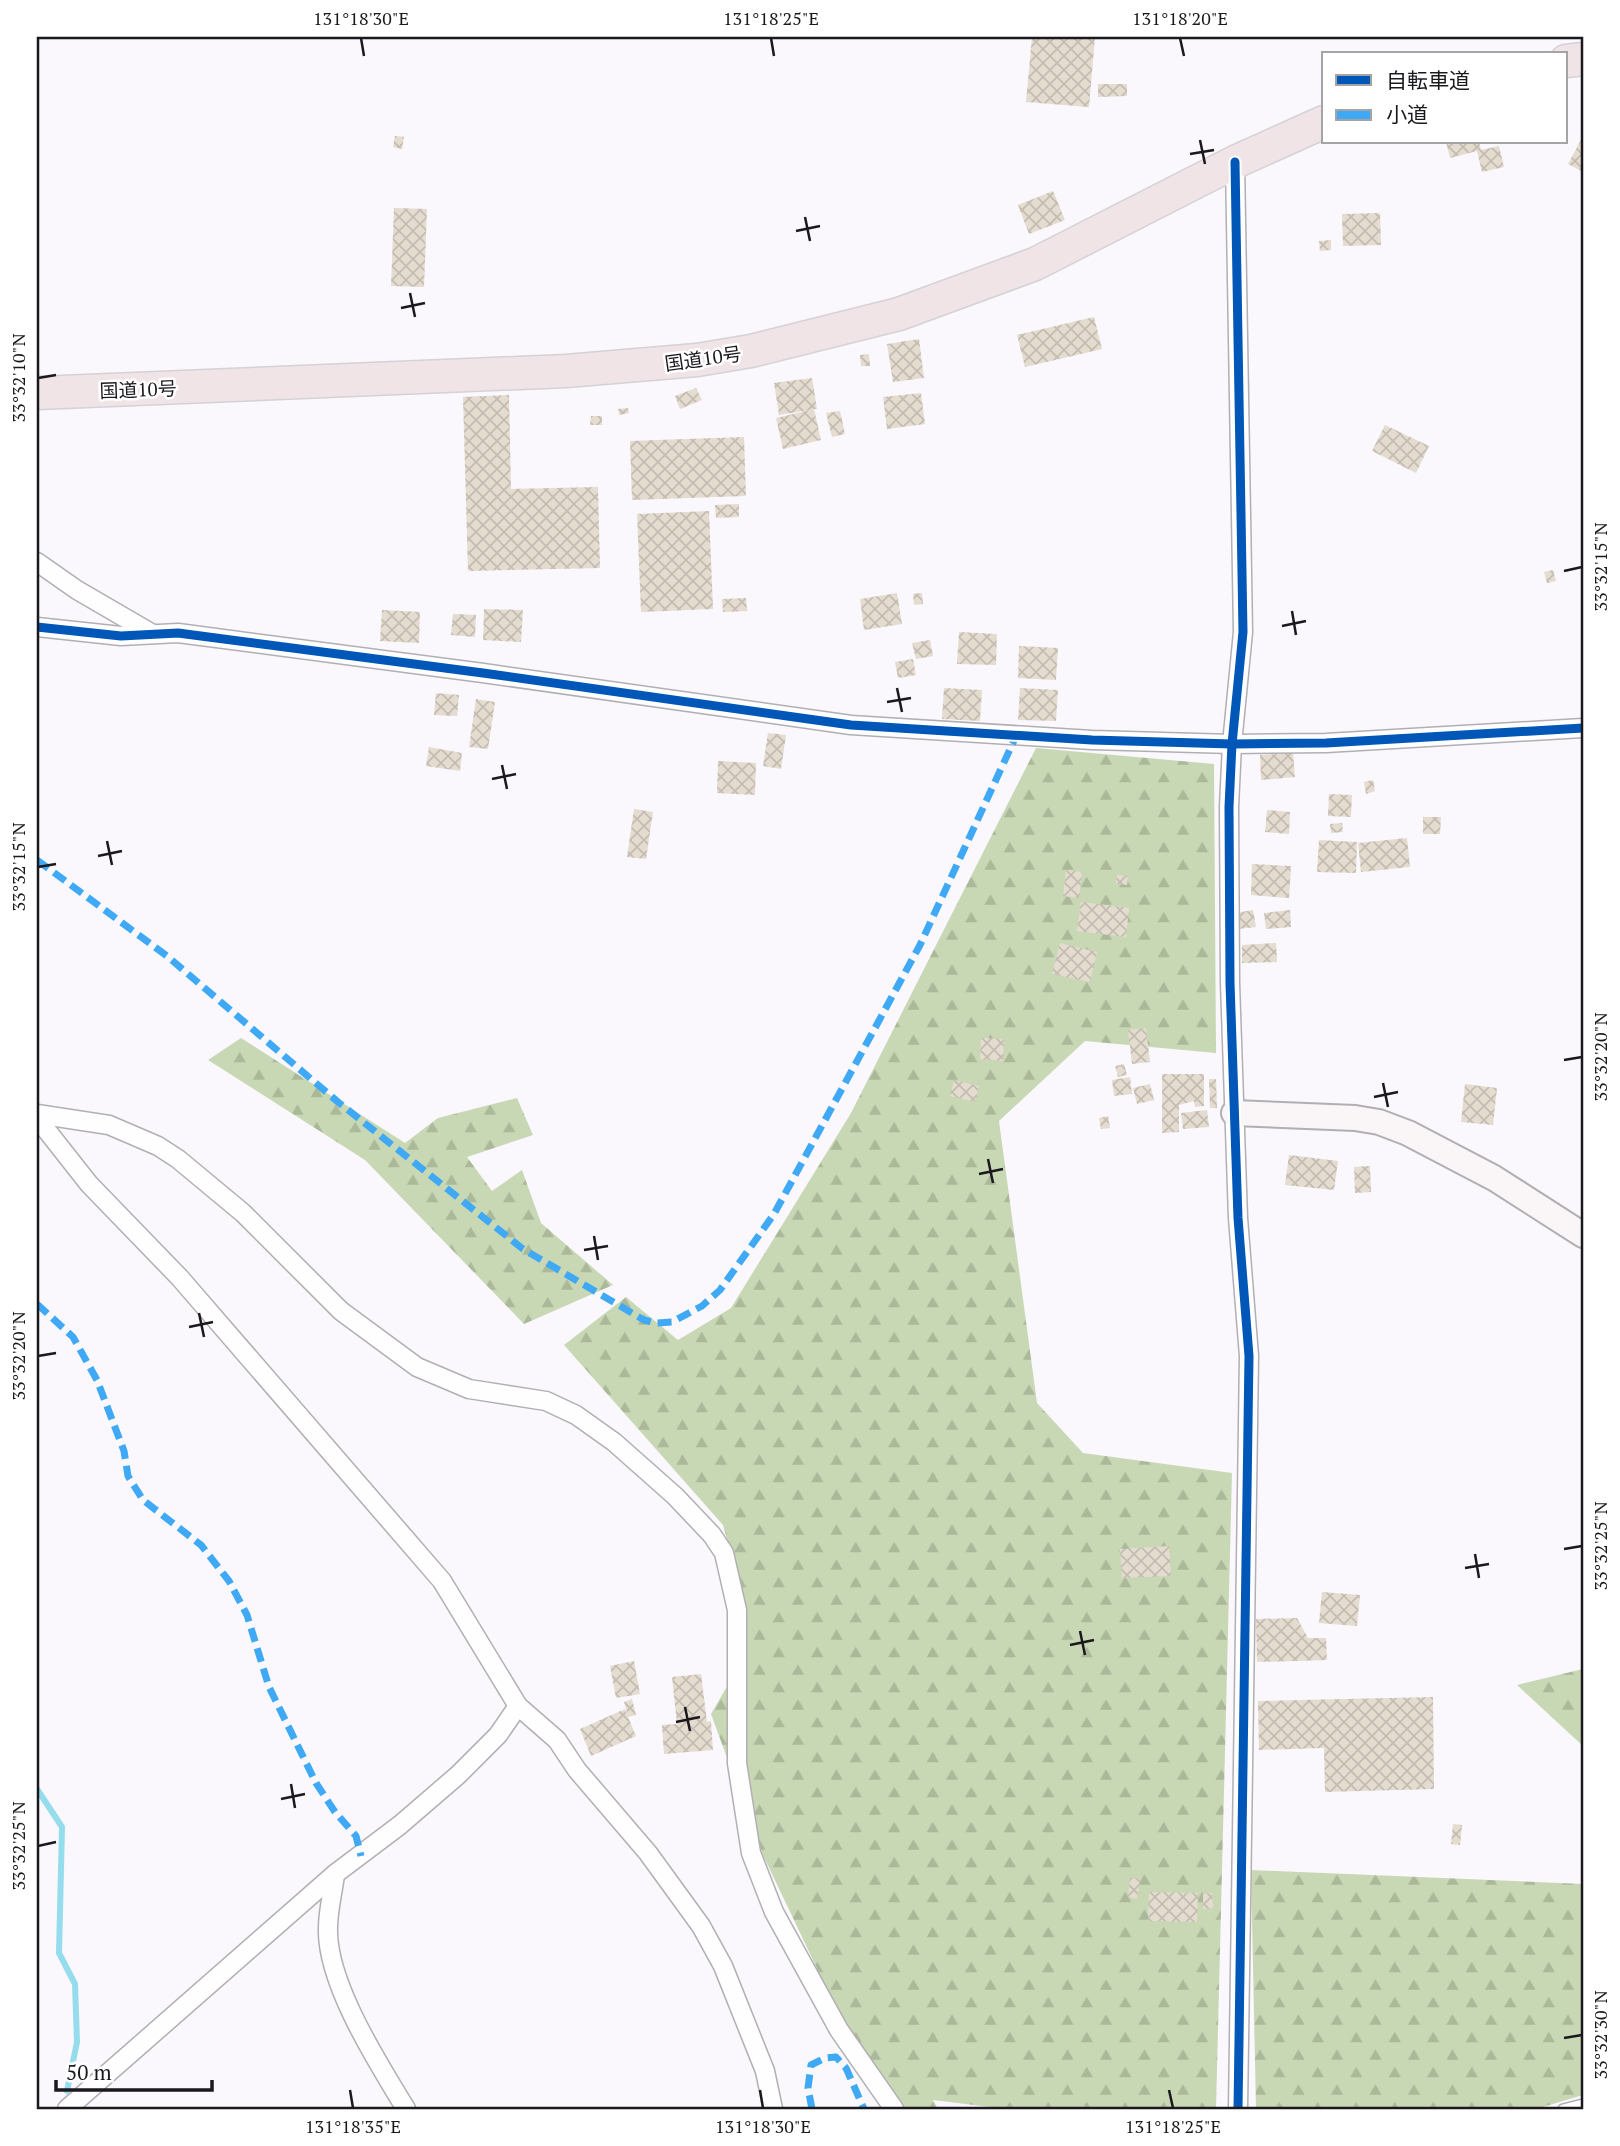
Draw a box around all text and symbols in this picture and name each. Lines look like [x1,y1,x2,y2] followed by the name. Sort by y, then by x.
[313,6,409,30] text: 131°18'30"E
[723,6,819,30] text: 131°18'25"E
[1132,6,1228,30] text: 131°18'20"E
[1322,52,1568,144] legend
[1386,66,1470,94] text: 自転車道
[1386,100,1428,128] text: 小道
[6,333,30,423] text: 33°32'10"N
[663,340,743,376] street label: 国道10号
[99,375,177,403] street label: 国道10号
[1588,522,1612,612] text: 33°32'15"N
[6,822,30,912] text: 33°32'15"N
[1588,1012,1612,1102] text: 33°32'20"N
[6,1311,30,1401] text: 33°32'20"N
[1588,1501,1612,1591] text: 33°32'25"N
[6,1801,30,1891] text: 33°32'25"N
[1588,1990,1612,2080] text: 33°32'30"N
[56,2048,212,2092] scale bar
[66,2058,112,2086] text: 50 m
[305,2114,401,2138] text: 131°18'35"E
[715,2114,811,2138] text: 131°18'30"E
[1125,2114,1221,2138] text: 131°18'25"E

